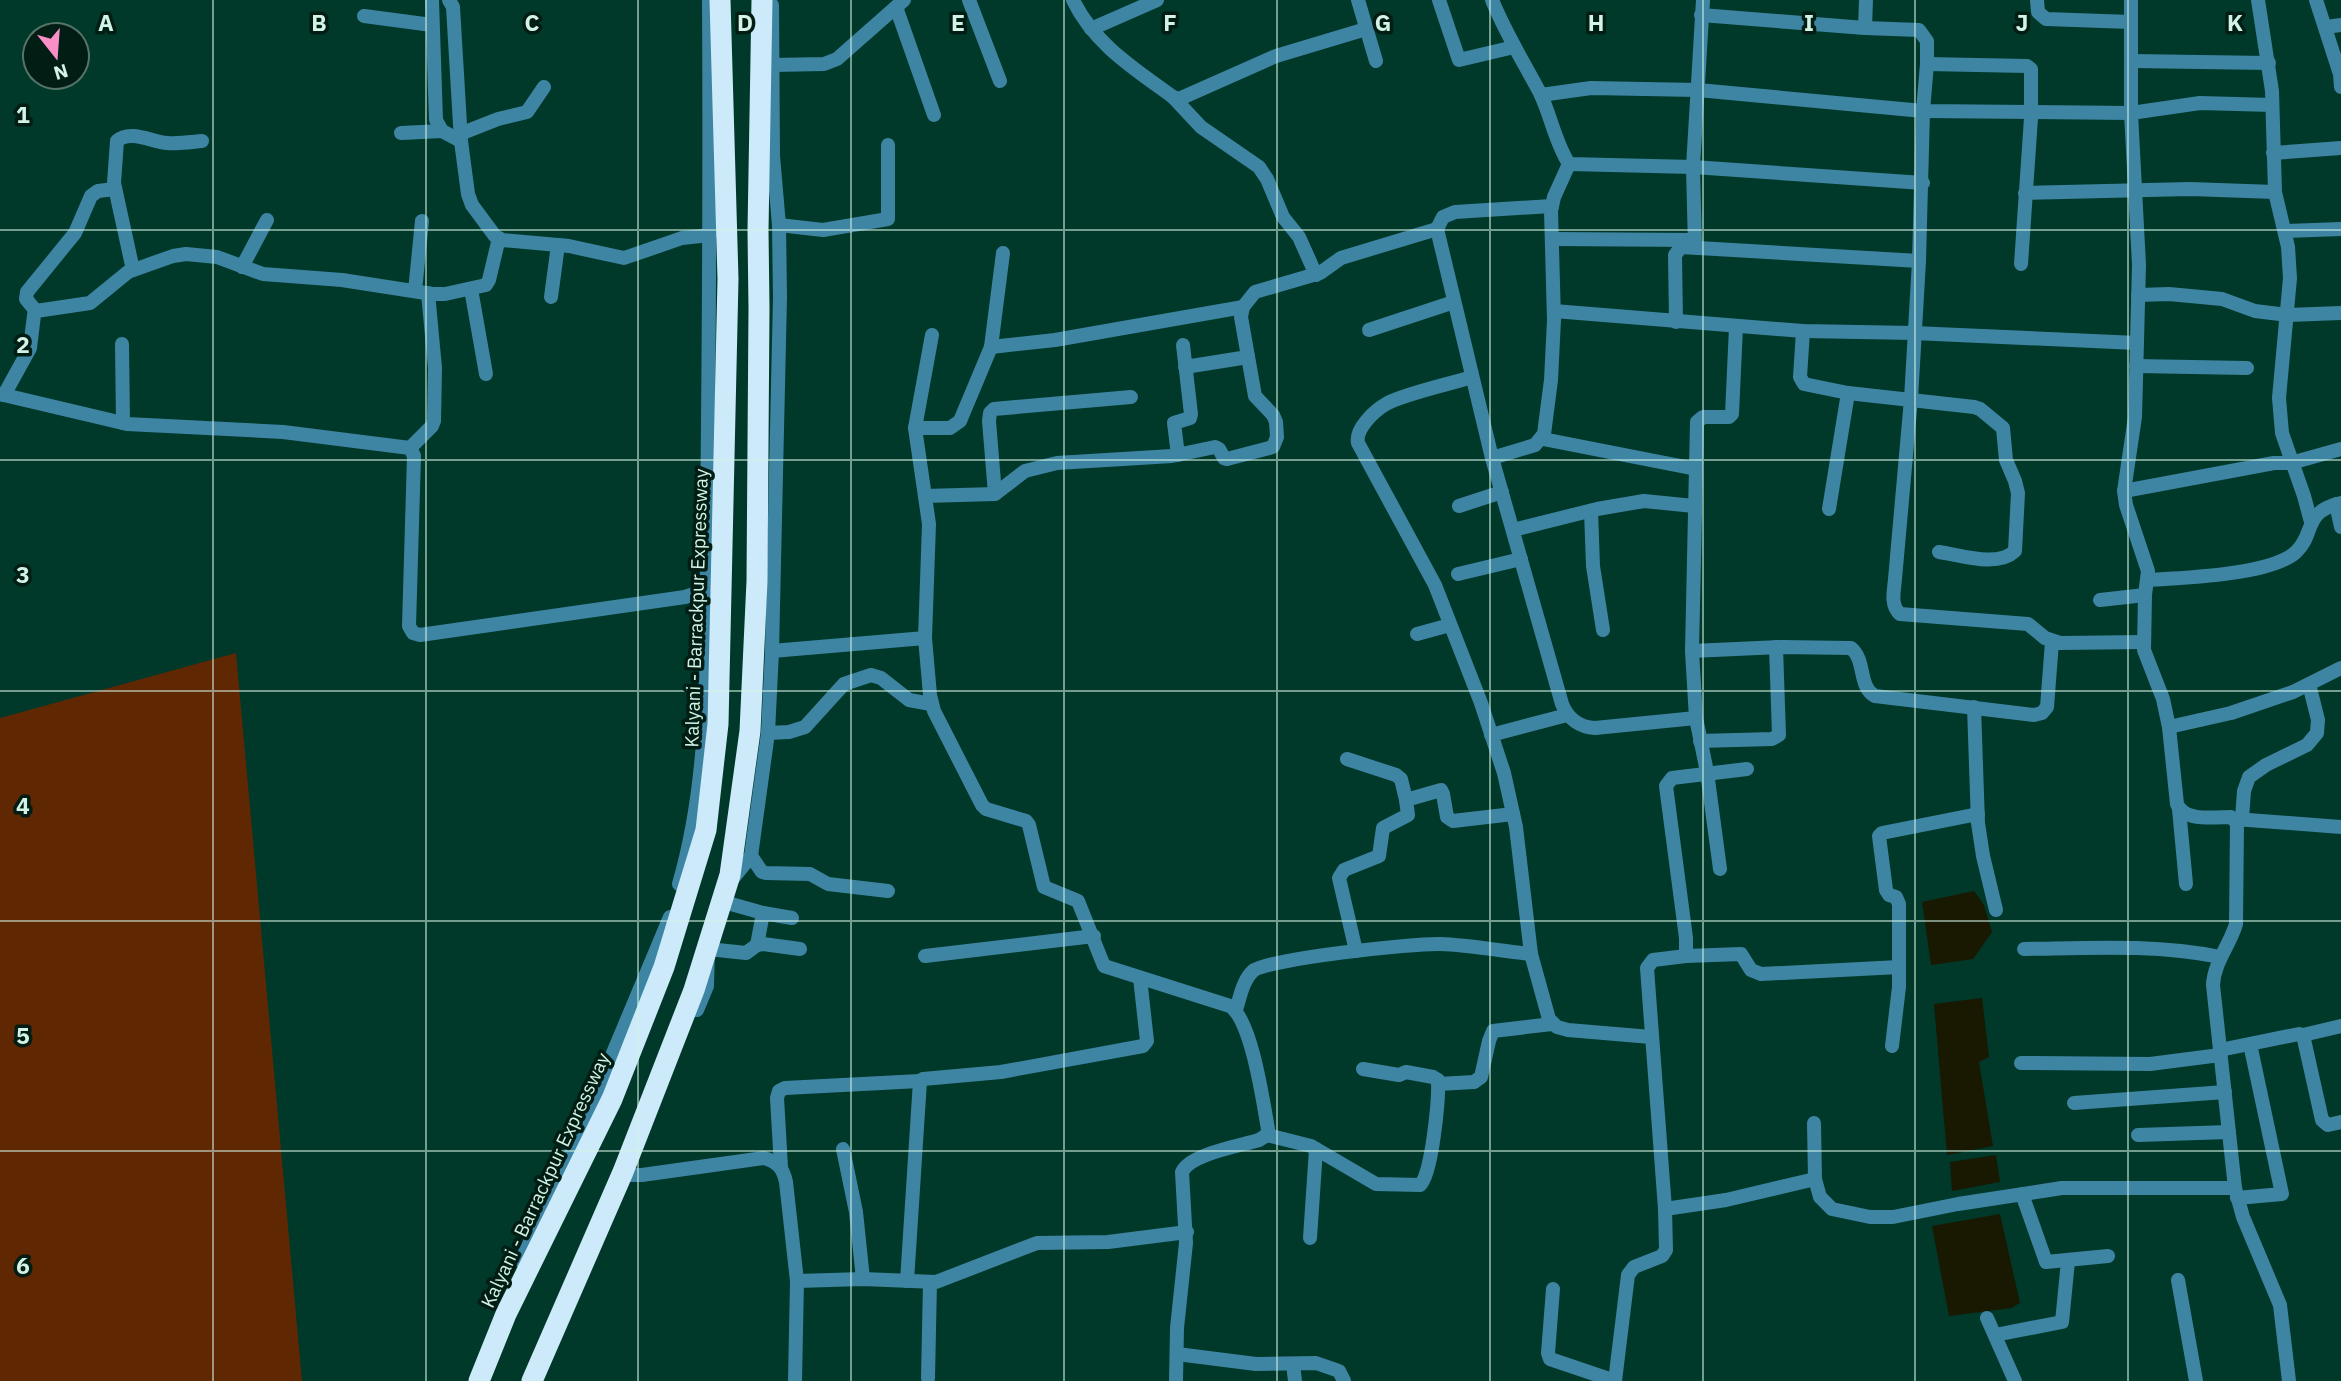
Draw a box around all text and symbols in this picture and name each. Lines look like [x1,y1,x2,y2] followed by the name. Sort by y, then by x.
[98,7,114,37] text: A
[311,7,327,37] text: B
[525,7,540,37] text: C
[737,7,753,37] text: D
[951,7,965,37] text: E
[1163,7,1177,37] text: F
[1375,7,1391,37] text: G
[1588,7,1604,37] text: H
[1804,7,1814,37] text: I
[2016,7,2028,37] text: J
[2227,7,2243,37] text: K
[21,21,91,91] north arrow
[51,59,71,86] text: N
[16,99,30,129] text: 1
[16,329,30,359] text: 2
[679,468,713,748] street label: Kalyani - Barrackpur Expressway
[16,559,30,589] text: 3
[16,790,30,820] text: 4
[16,1020,30,1050] text: 5
[475,1048,615,1311] street label: Kalyani - Barrackpur Expressway
[16,1250,30,1280] text: 6

